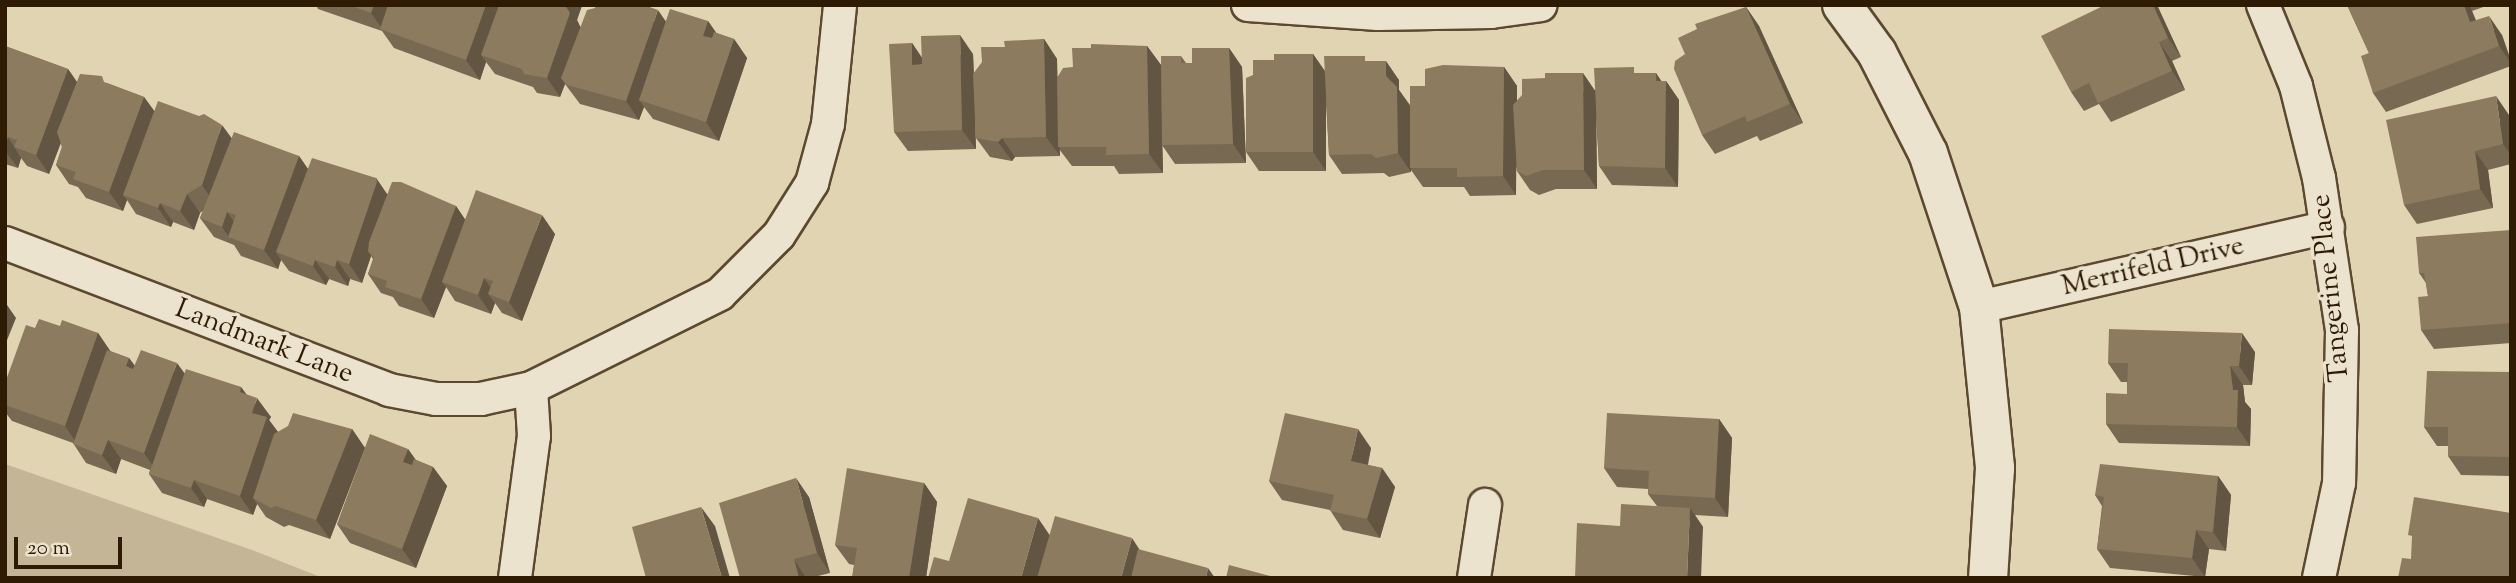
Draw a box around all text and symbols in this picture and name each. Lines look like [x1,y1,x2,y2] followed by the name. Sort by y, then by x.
[2304,192,2358,384] street label: Tangerine Place
[2059,230,2247,304] street label: Merrifeld Drive
[170,293,358,391] street label: Landmark Lane
[18,524,126,568] scale bar
[27,534,70,564] text: 20 m

